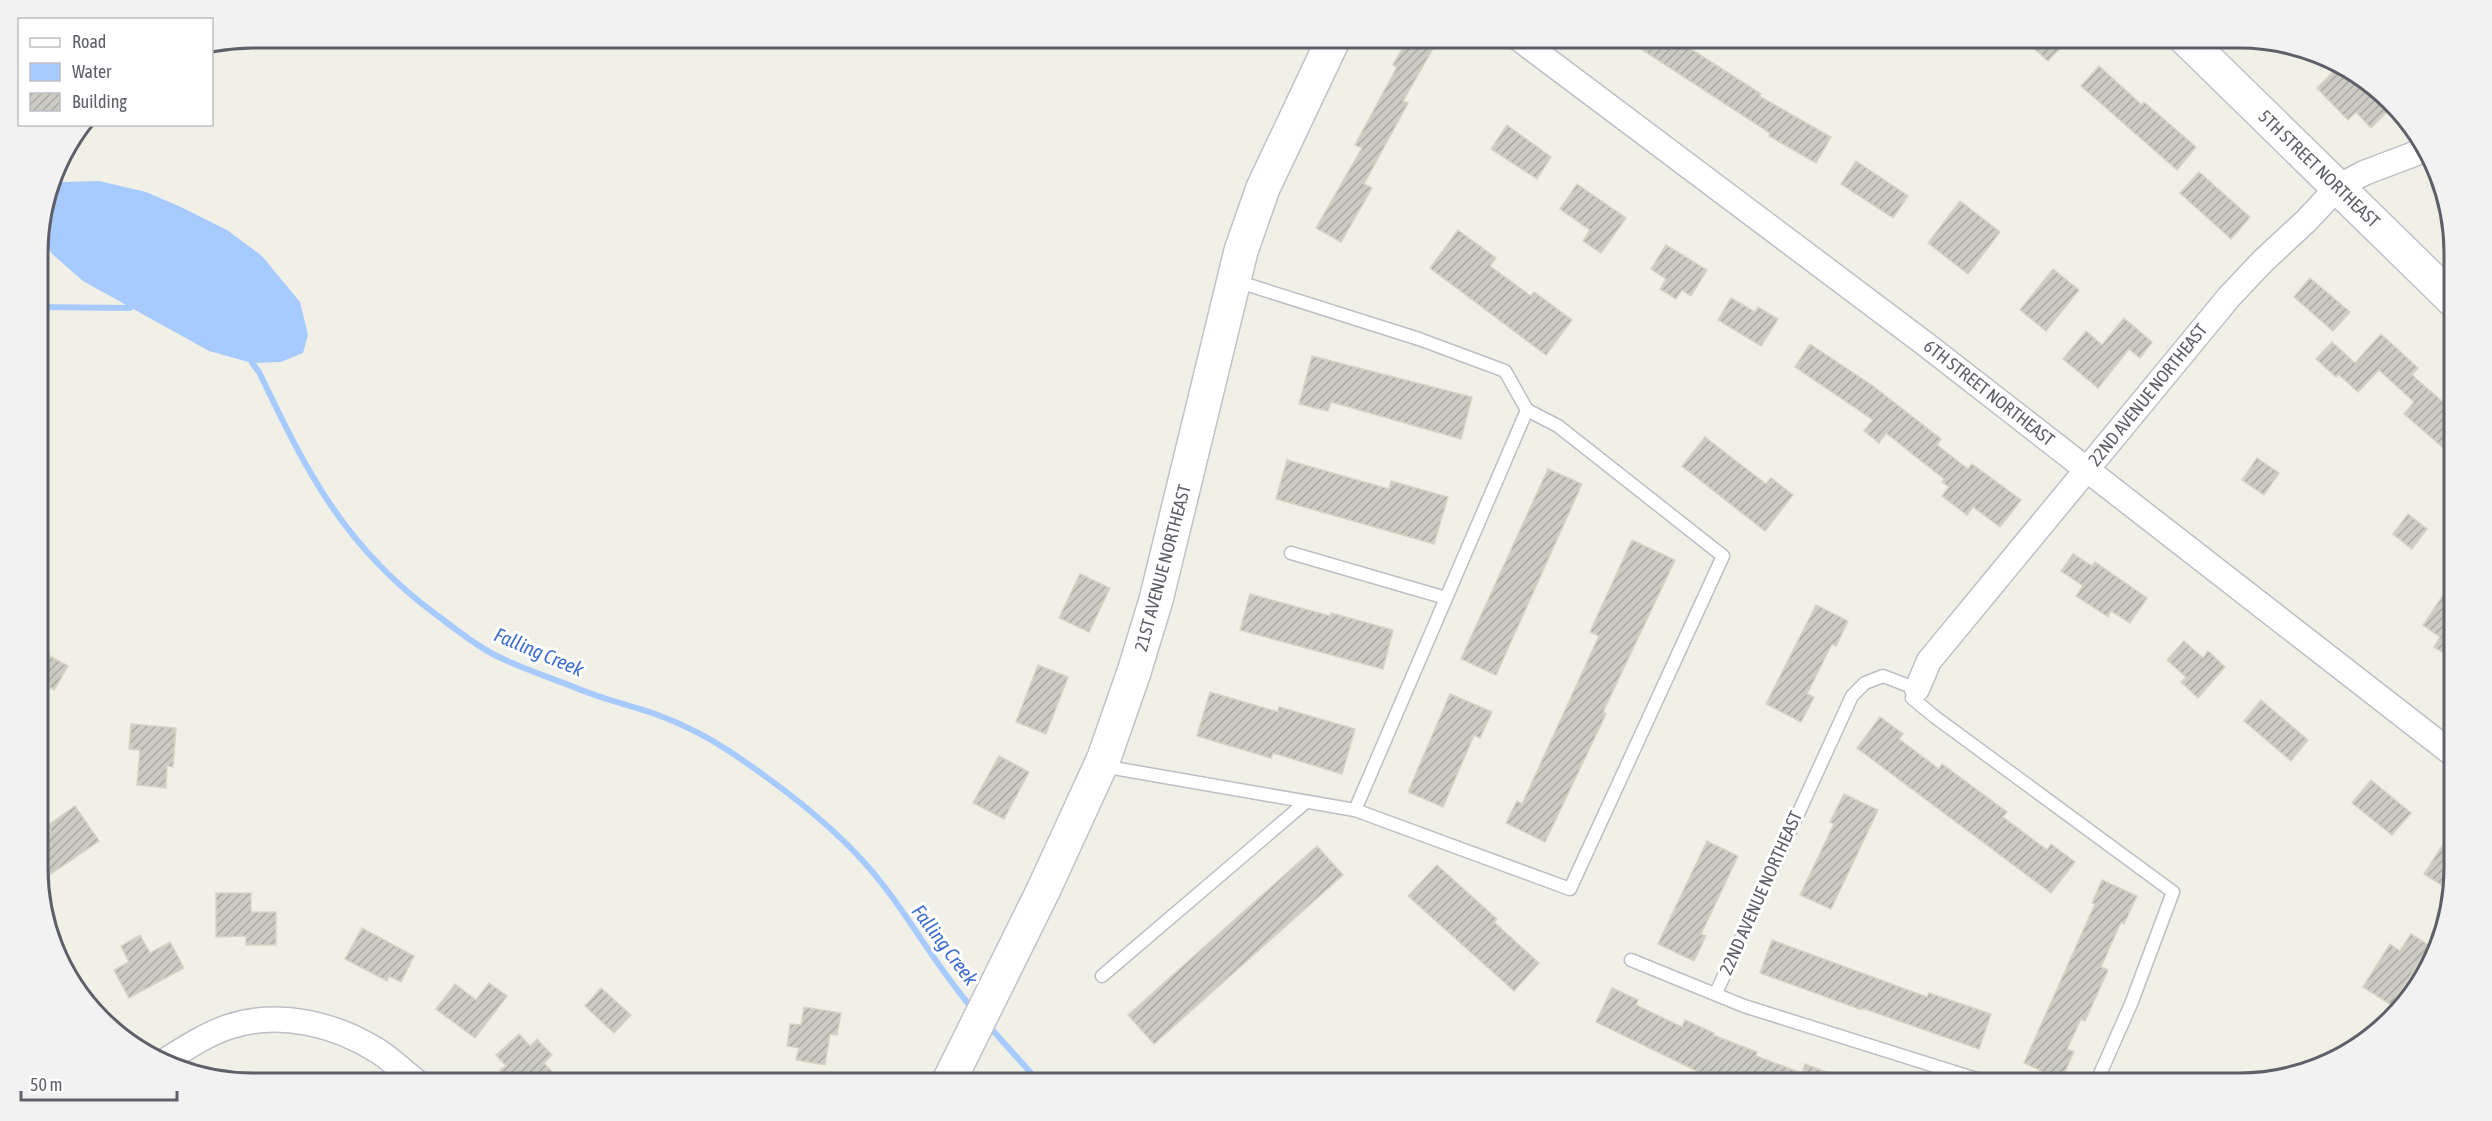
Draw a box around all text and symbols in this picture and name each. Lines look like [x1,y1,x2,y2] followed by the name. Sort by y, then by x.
[18,18,213,126] legend
[72,31,106,52] text: Road
[72,61,112,82] text: Water
[72,91,127,112] text: Building
[2255,106,2384,232] street label: 5TH STREET NORTHEAST
[2084,319,2211,470] street label: 22ND AVENUE NORTHEAST
[1920,335,2059,450] street label: 6TH STREET NORTHEAST
[1130,482,1195,653] street label: 21ST AVENUE NORTHEAST
[491,622,588,681] water label: Falling Creek
[1715,808,1806,978] street label: 22ND AVENUE NORTHEAST
[908,900,983,990] water label: Falling Creek
[21,1064,177,1102] scale bar
[30,1074,62,1095] text: 50 m

